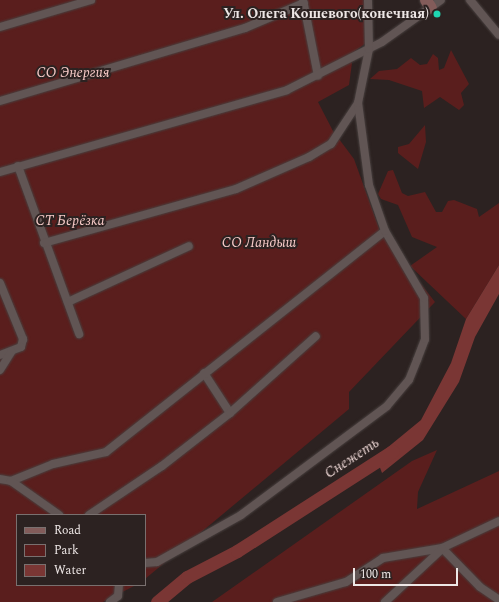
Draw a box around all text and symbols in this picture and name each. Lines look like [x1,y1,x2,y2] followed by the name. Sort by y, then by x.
[223,6,429,22] place label: Ул. Олега Кошевого(конечная)
[432,9,442,19] marker: Ул. Олега Кошевого(конечная)
[36,65,110,81] park label: СО Энергия
[35,213,105,229] park label: СТ Берёзка
[222,235,296,251] park label: СО Ландыш
[321,434,383,482] water label: Снежеть
[16,514,146,586] legend
[54,521,81,540] text: Road
[54,541,79,560] text: Park
[355,560,460,586] scale bar
[54,561,86,580] text: Water
[360,565,391,584] text: 100 m

